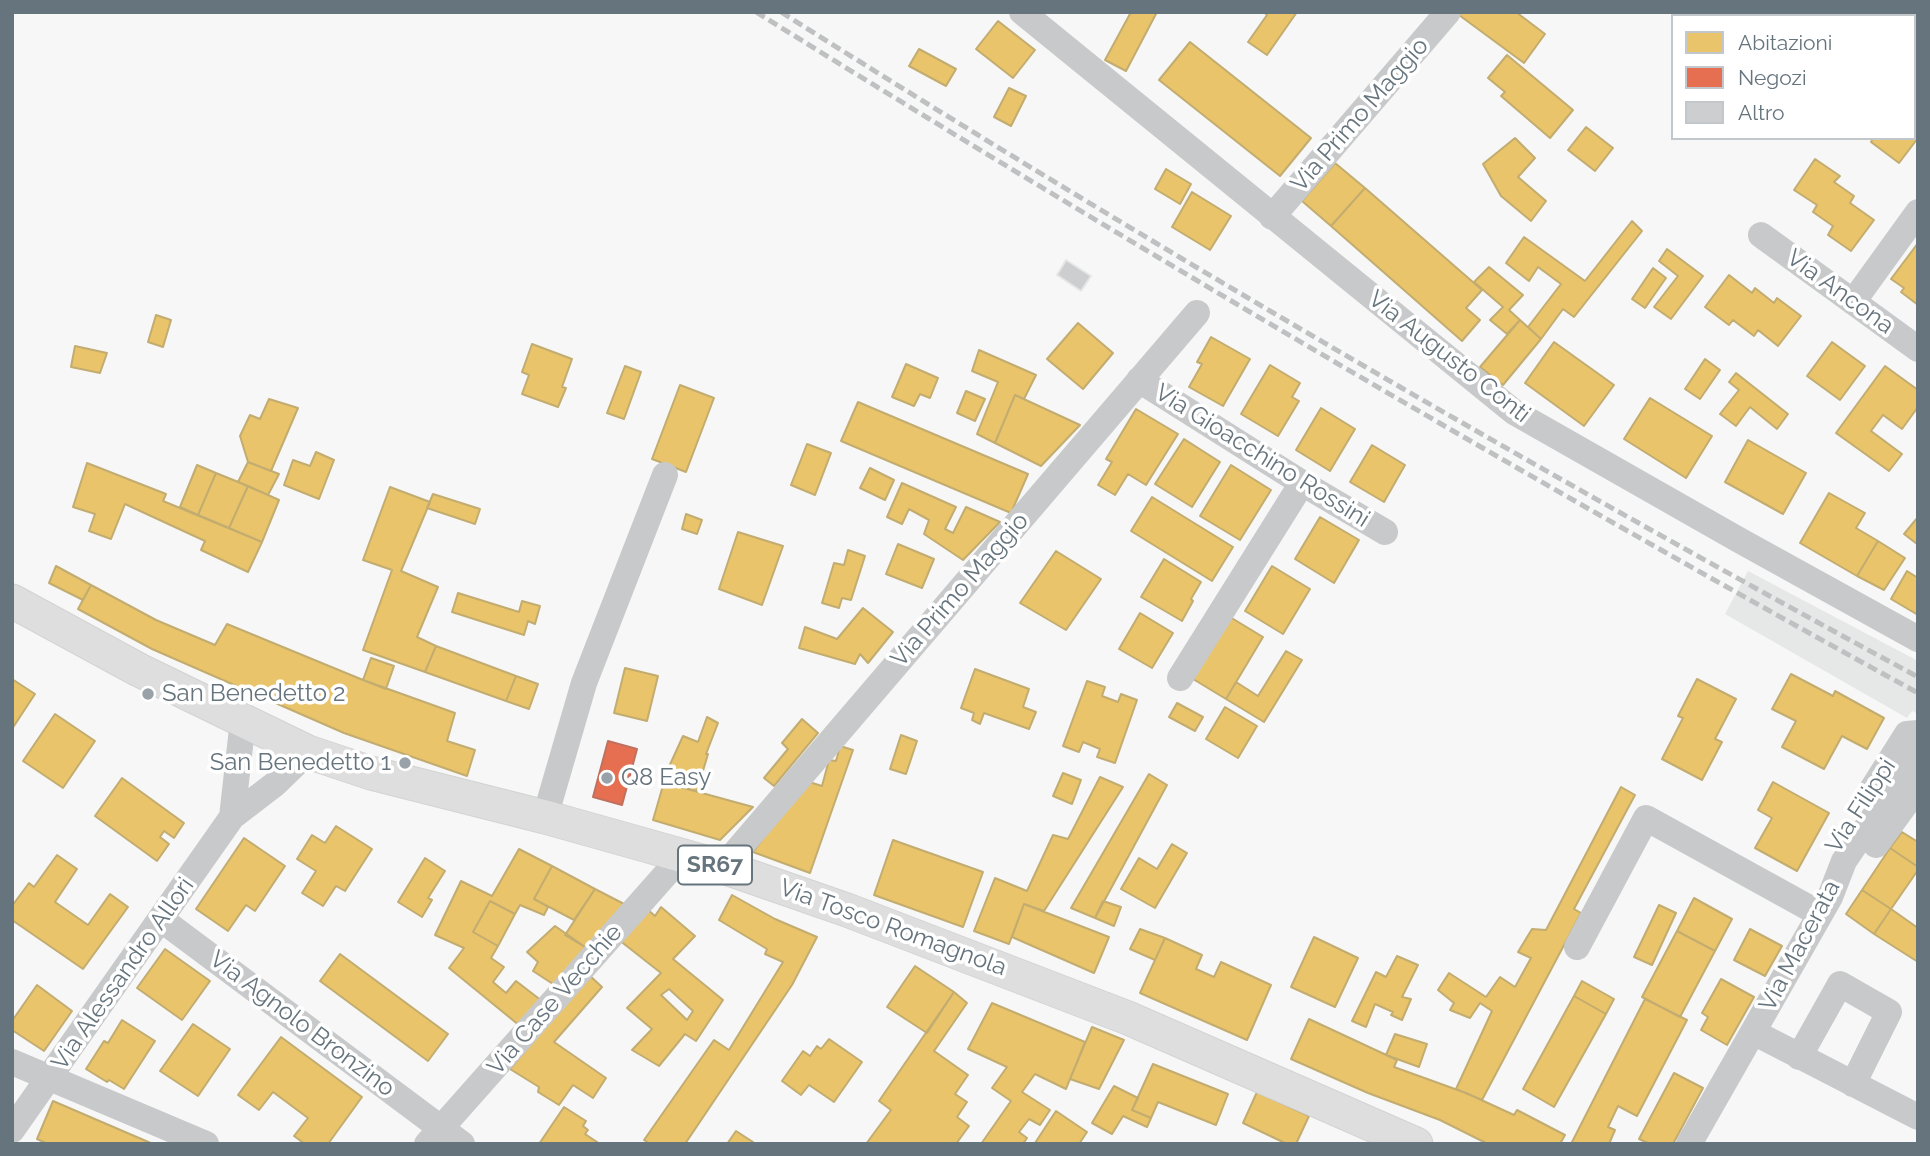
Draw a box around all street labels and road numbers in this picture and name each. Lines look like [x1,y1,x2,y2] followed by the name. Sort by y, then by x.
[1285,32,1435,198] street label: Via Primo Maggio
[1781,244,1899,340] street label: Via Ancona
[1362,285,1536,429] street label: Via Augusto Conti
[1149,378,1375,534] street label: Via Gioacchino Rossini
[885,507,1035,673] street label: Via Primo Maggio
[1820,753,1902,859] street label: Via Filippi
[678,846,752,884] road number: SR67
[46,872,200,1076] street label: Via Alessandro Allori
[776,874,1010,982] street label: Via Tosco Romagnola
[1753,876,1847,1016] street label: Via Macerata
[482,919,628,1081] street label: Via Case Vecchie
[204,945,400,1103] street label: Via Agnolo Bronzino

